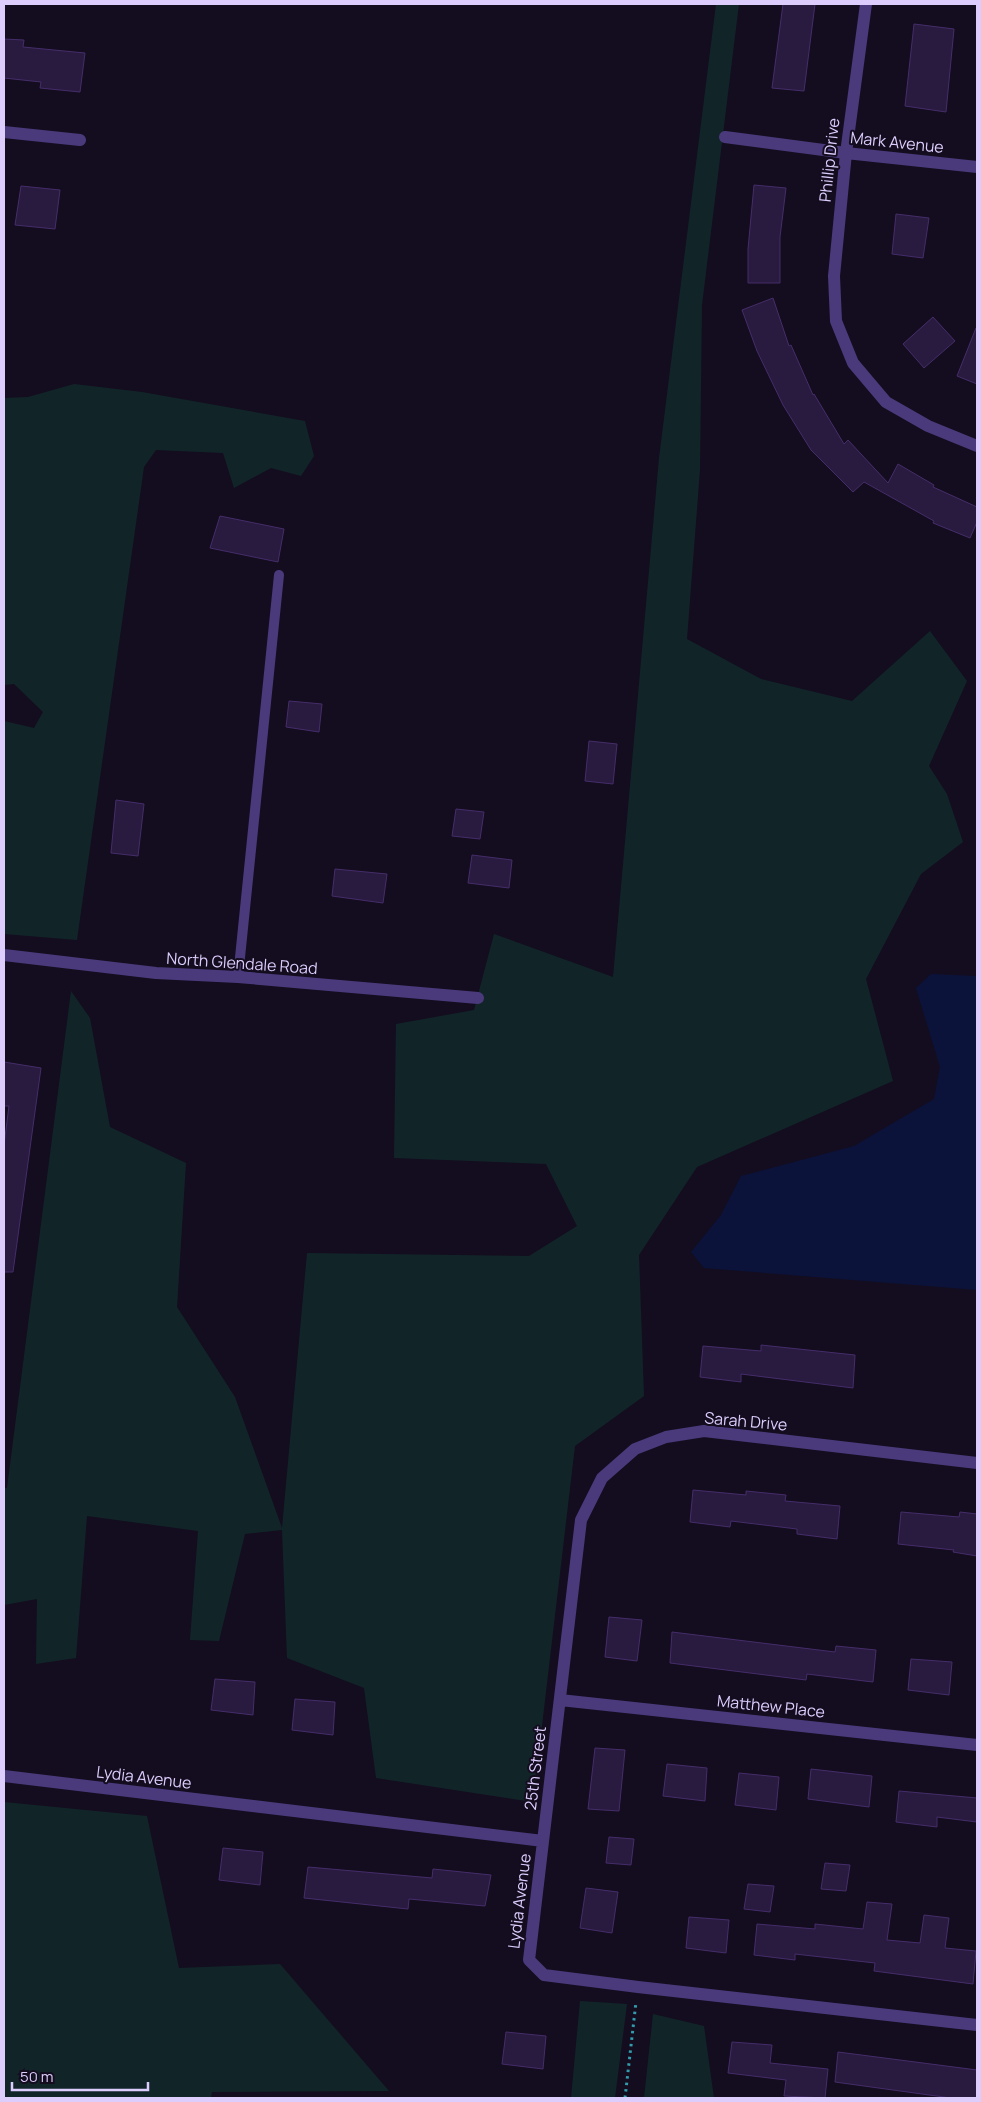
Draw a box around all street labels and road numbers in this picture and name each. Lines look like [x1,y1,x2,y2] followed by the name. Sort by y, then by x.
[814,117,844,203] street label: Phillip Drive
[849,126,945,158] street label: Mark Avenue
[166,947,318,979] street label: North Glendale Road
[704,1406,788,1436] street label: Sarah Drive
[716,1689,826,1723] street label: Matthew Place
[519,1725,551,1811] street label: 25th Street
[95,1760,193,1794] street label: Lydia Avenue
[502,1852,536,1950] street label: Lydia Avenue

